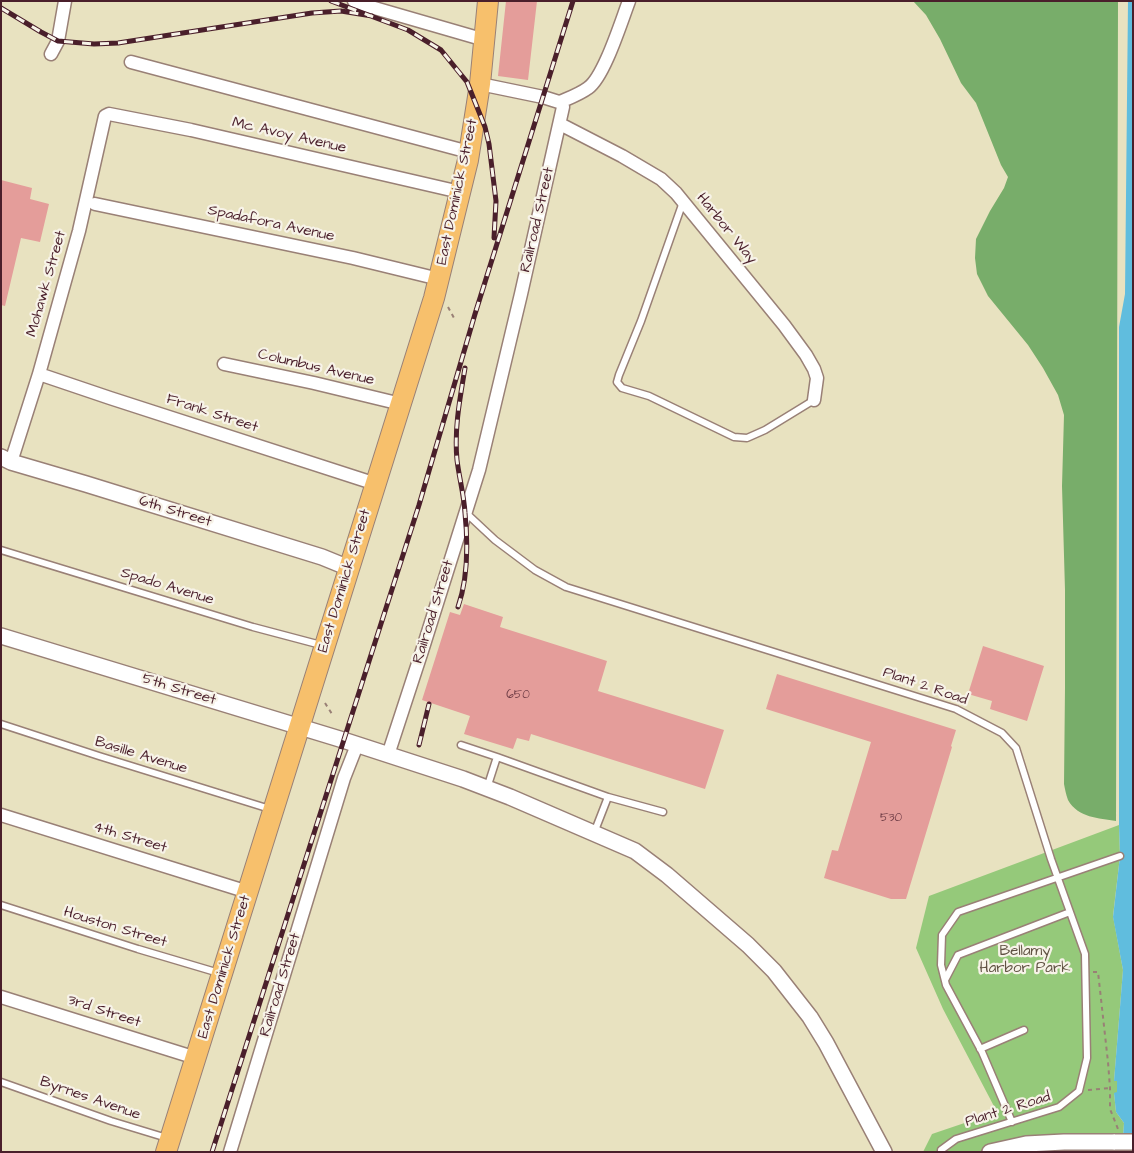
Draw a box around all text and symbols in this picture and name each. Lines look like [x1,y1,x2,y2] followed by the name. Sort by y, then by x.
[230,114,348,158] street label: Mc Avoy Avenue
[434,117,482,267] street label: East Dominick Street
[517,166,559,274] street label: Railroad Street
[692,190,760,268] street label: Harbor Way
[206,202,336,246] street label: Spadafora Avenue
[23,229,71,339] street label: Mohawk Street
[256,346,376,390] street label: Columbus Avenue
[164,391,260,437] street label: Frank Street
[136,492,214,532] street label: 6th Street
[315,507,375,655] street label: East Dominick Street
[410,558,458,666] street label: Railroad Street
[118,564,216,610] street label: Spado Avenue
[880,664,970,710] street label: Plant 2 Road
[140,670,218,710] street label: 5th Street
[506,688,530,702] house number: 650
[93,733,189,779] street label: Basille Avenue
[880,811,902,825] house number: 530
[91,818,169,858] street label: 4th Street
[195,893,255,1041] street label: East Dominick Street
[61,904,169,952] street label: Houston Street
[257,931,305,1039] street label: Railroad Street
[980,943,1070,978] park label: Bellamy Harbor Park
[65,992,143,1032] street label: 3rd Street
[37,1073,143,1125] street label: Byrnes Avenue
[963,1089,1053,1131] street label: Plant 2 Road

